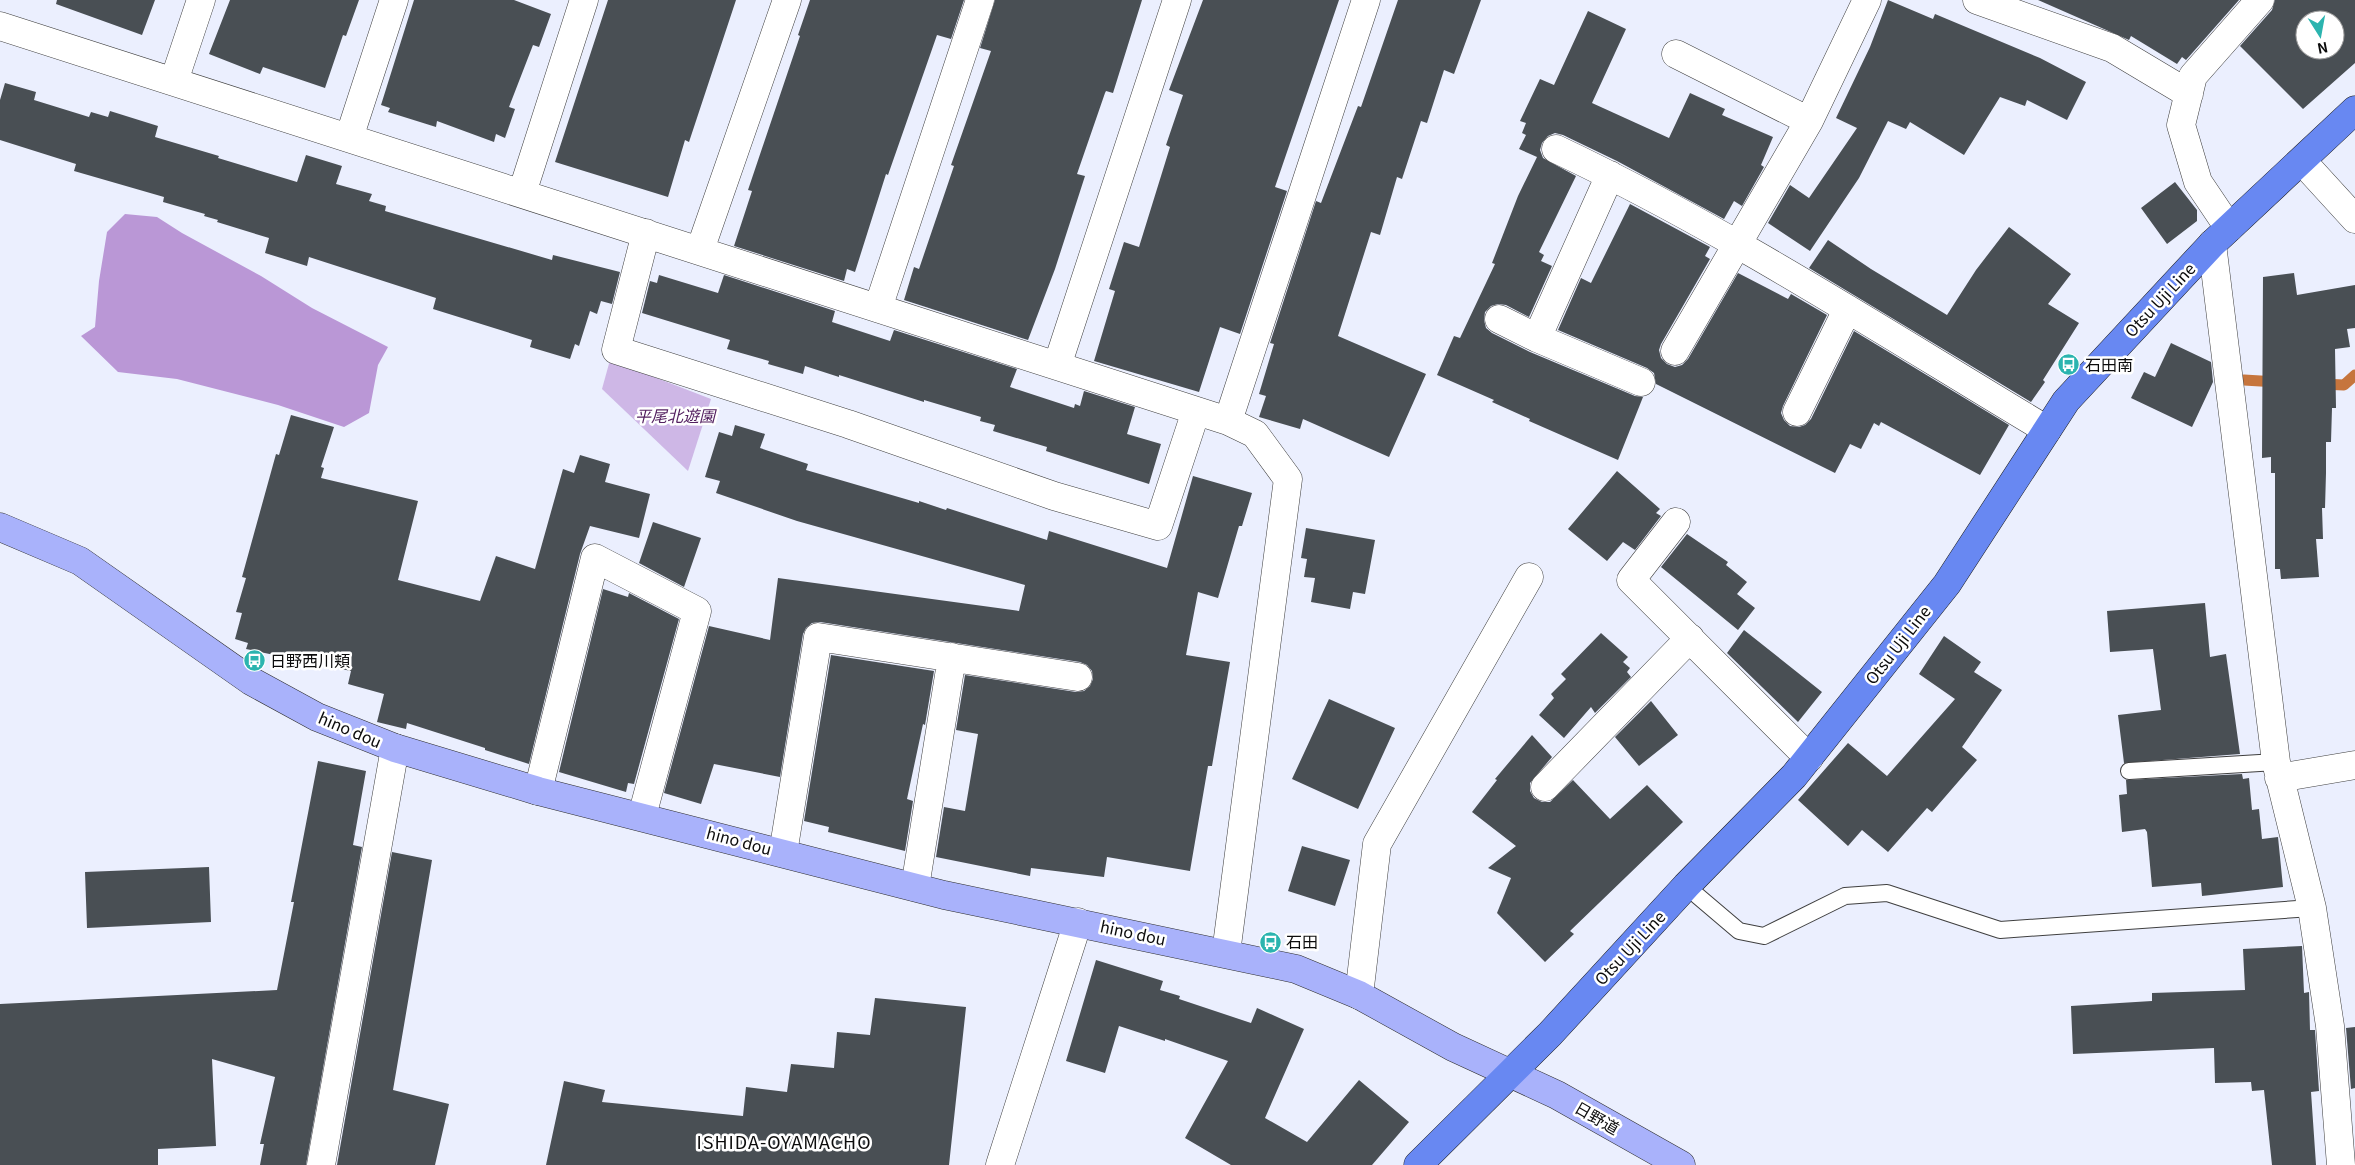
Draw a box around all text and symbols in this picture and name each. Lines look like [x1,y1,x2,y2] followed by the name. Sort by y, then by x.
[2295,10,2345,60] north arrow
[2316,38,2330,60] text: N
[2118,257,2200,342] street label: Otsu Uji Line
[2085,352,2133,376] place label: 石田南
[2057,353,2081,377] bus stop icon: 石田南
[635,403,717,427] park label: 平尾北遊園
[1859,600,1936,689] street label: Otsu Uji Line
[270,648,350,672] place label: 日野西川頬
[242,649,266,673] bus stop icon: 日野西川頬
[315,705,386,753] street label: hino dou
[704,820,774,860] street label: hino dou
[1588,905,1670,990] street label: Otsu Uji Line
[1098,913,1168,951] street label: hino dou
[1286,929,1318,953] place label: 石田
[1258,930,1282,954] bus stop icon: 石田
[1571,1095,1624,1140] street label: 日野道
[696,1128,872,1154] district label: ISHIDA-OYAMACHO

